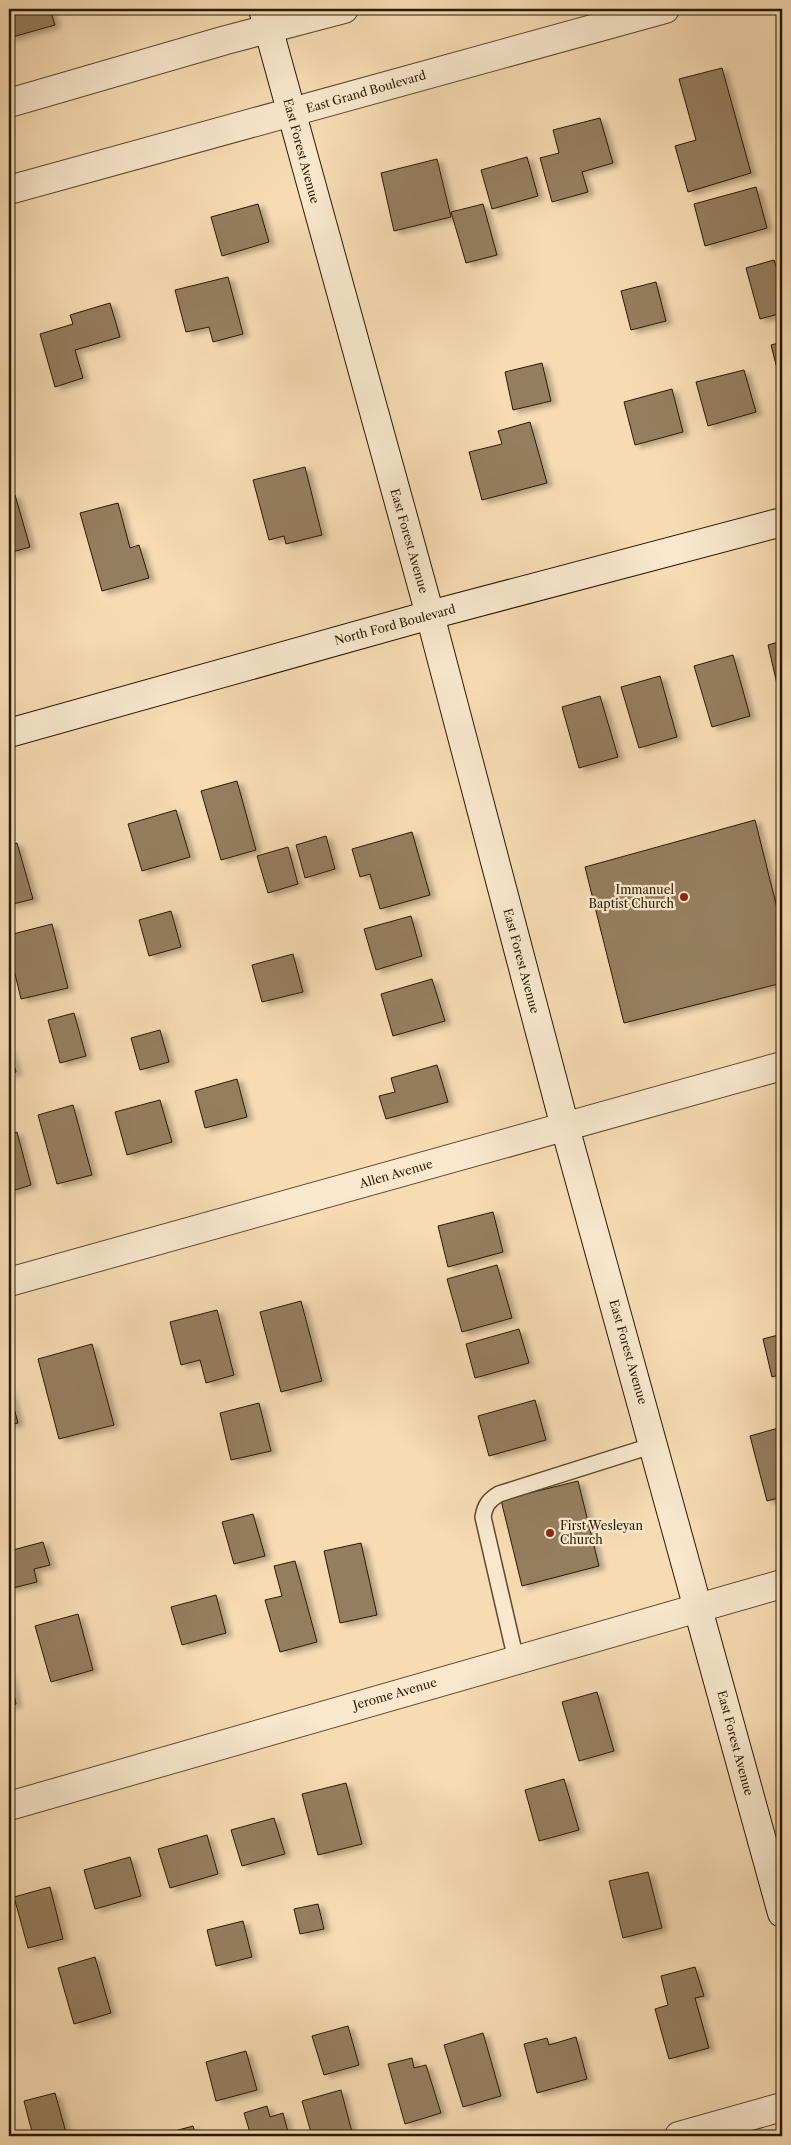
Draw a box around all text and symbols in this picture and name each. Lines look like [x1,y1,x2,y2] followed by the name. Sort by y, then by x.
[304,67,428,116] street label: East Grand Boulevard
[280,97,323,205] street label: East Forest Avenue
[387,487,432,595] street label: East Forest Avenue
[333,601,458,648] street label: North Ford Boulevard
[589,882,674,911] place label: Immanuel Baptist Church
[678,891,690,903] marker: Immanuel Baptist Church
[500,907,543,1015] street label: East Forest Avenue
[356,1156,435,1191] street label: Allen Avenue
[606,1298,651,1406] street label: East Forest Avenue
[560,1518,643,1547] place label: First Wesleyan Church
[544,1527,556,1539] marker: First Wesleyan Church
[349,1674,439,1713] street label: Jerome Avenue
[714,1689,757,1797] street label: East Forest Avenue

